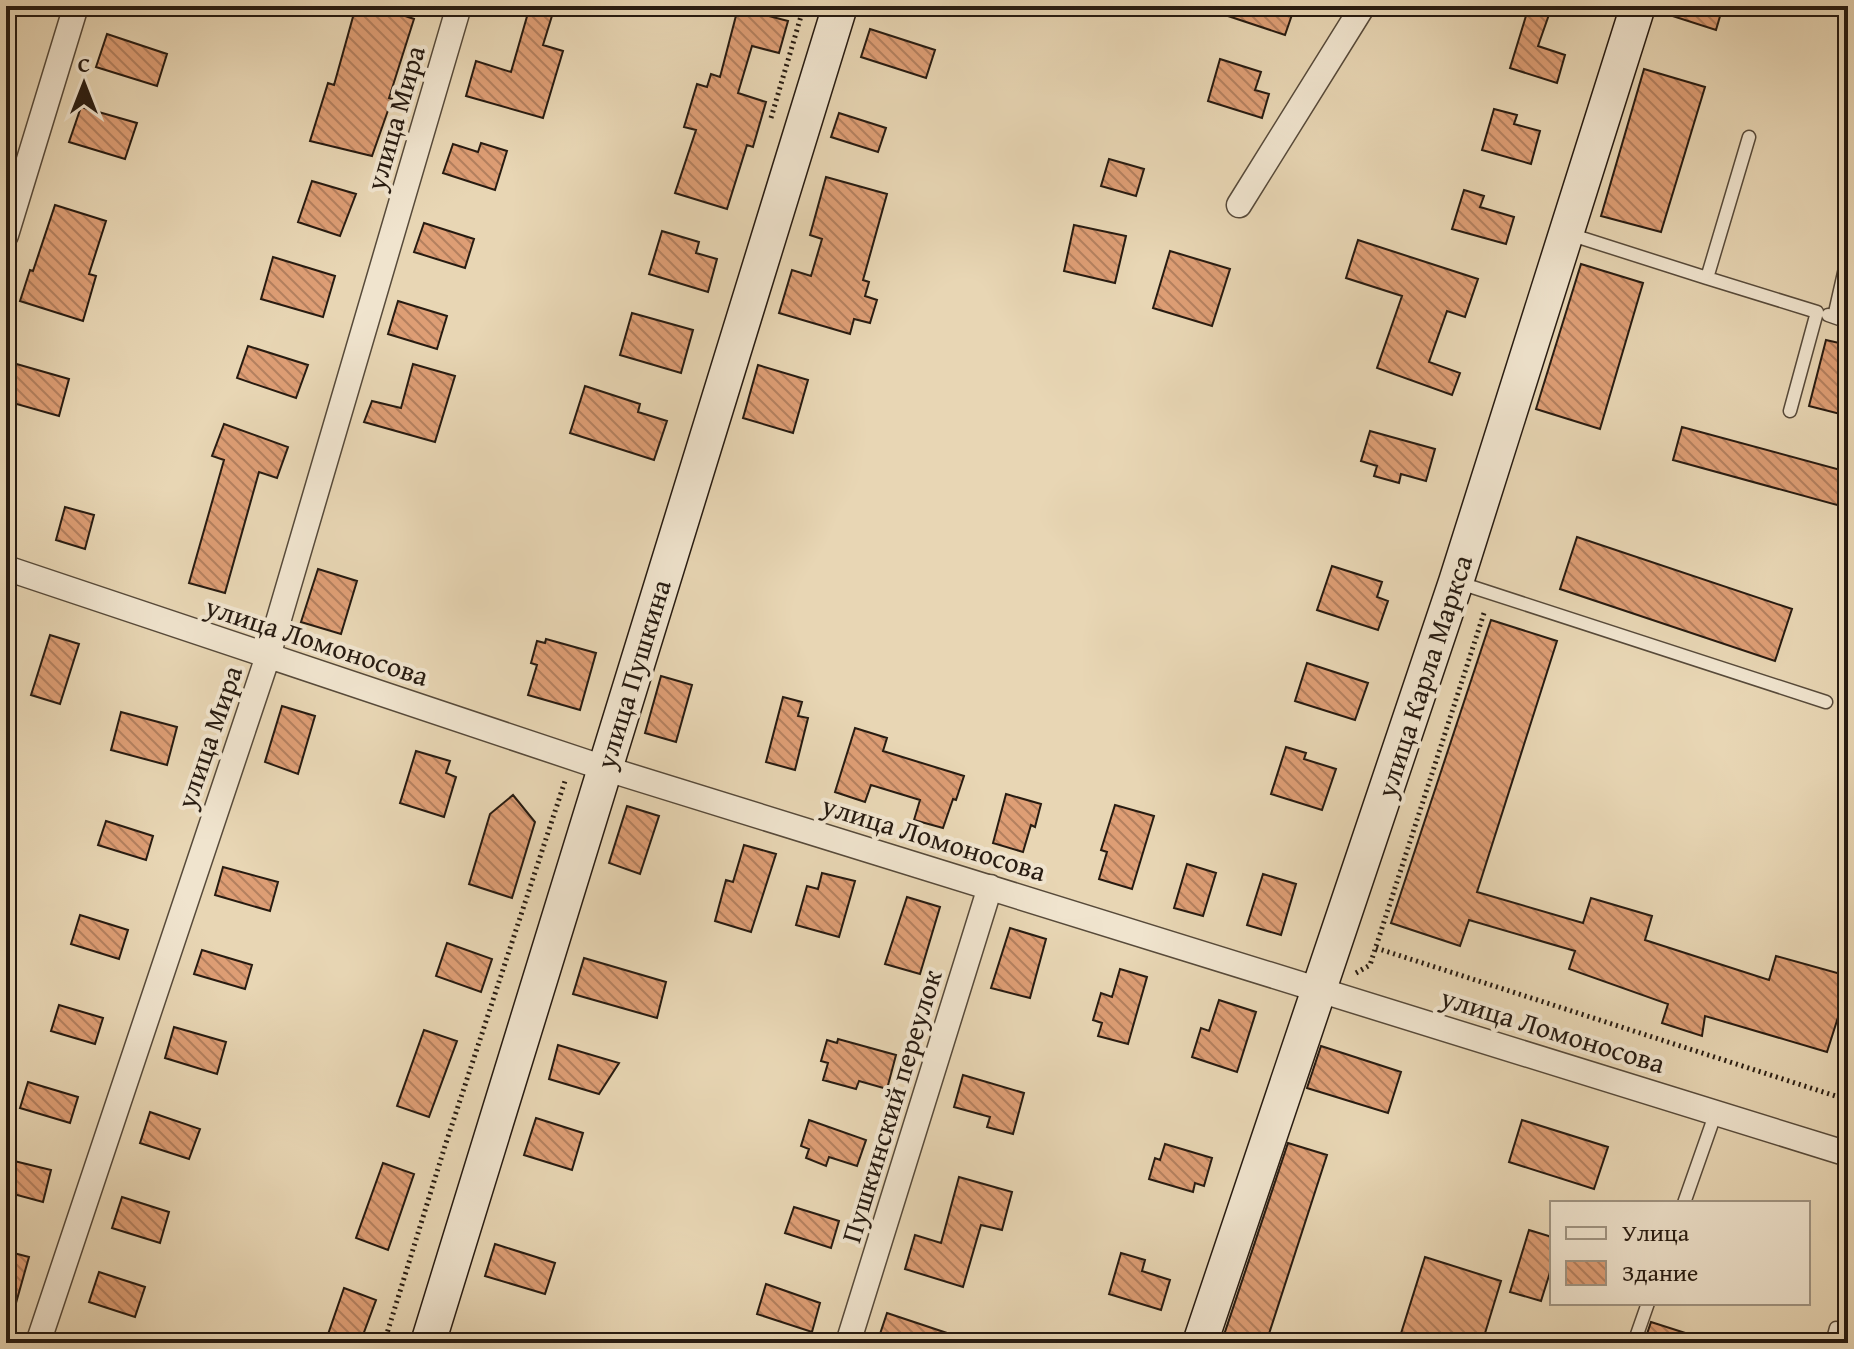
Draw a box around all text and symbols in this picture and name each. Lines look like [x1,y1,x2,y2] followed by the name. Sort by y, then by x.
[354,40,435,196] street label: улица Мира
[44,44,124,124] north arrow
[78,48,90,80] text: С
[1365,549,1482,803] street label: улица Карла Маркса
[584,573,681,775] street label: улица Пушкина
[199,585,435,696] street label: улица Ломоносова
[165,659,252,815] street label: улица Мира
[816,784,1052,891] street label: улица Ломоносова
[829,964,952,1247] street label: Пушкинский переулок
[1435,976,1671,1083] street label: улица Ломоносова
[1550,1201,1810,1305] legend
[1622,1215,1690,1250] text: Улица
[1622,1255,1698,1290] text: Здание

